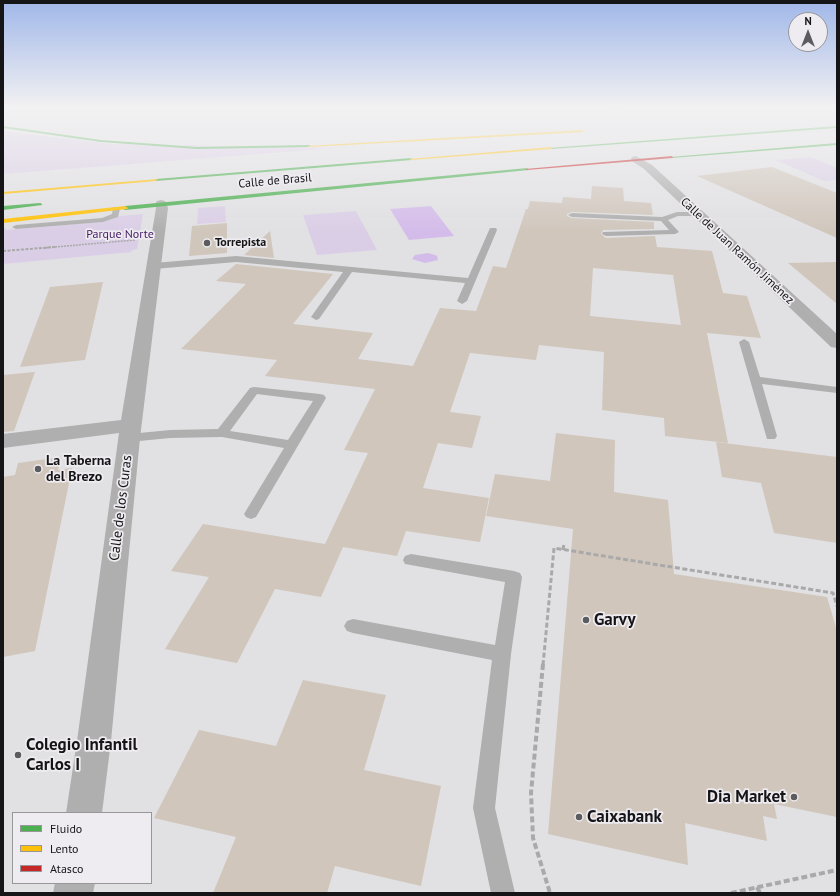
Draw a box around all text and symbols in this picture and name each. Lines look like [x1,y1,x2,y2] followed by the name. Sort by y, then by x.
[788,12,828,52] north arrow
[804,14,812,28] text: N
[238,171,312,191] street label: Calle de Brasil
[677,195,797,307] street label: Calle de Juan Ramón Jiménez
[86,228,154,242] park label: Parque Norte
[215,236,266,250] place label: Torrepista
[202,238,212,248] marker: Torrepista
[46,453,111,486] place label: La Taberna del Brezo
[106,454,136,562] street label: Calle de los Curas
[33,464,43,474] marker: La Taberna del Brezo
[594,610,636,630] place label: Garvy
[581,615,591,625] marker: Garvy
[26,735,137,775] place label: Colegio Infantil Carlos I
[13,750,23,760] marker: Colegio Infantil Carlos I
[707,787,786,807] place label: Dia Market
[789,792,799,802] marker: Dia Market
[587,807,662,827] place label: Caixabank
[12,812,152,884] legend
[574,812,584,822] marker: Caixabank
[50,821,82,836] text: Fluido
[50,841,79,856] text: Lento
[50,861,83,876] text: Atasco

